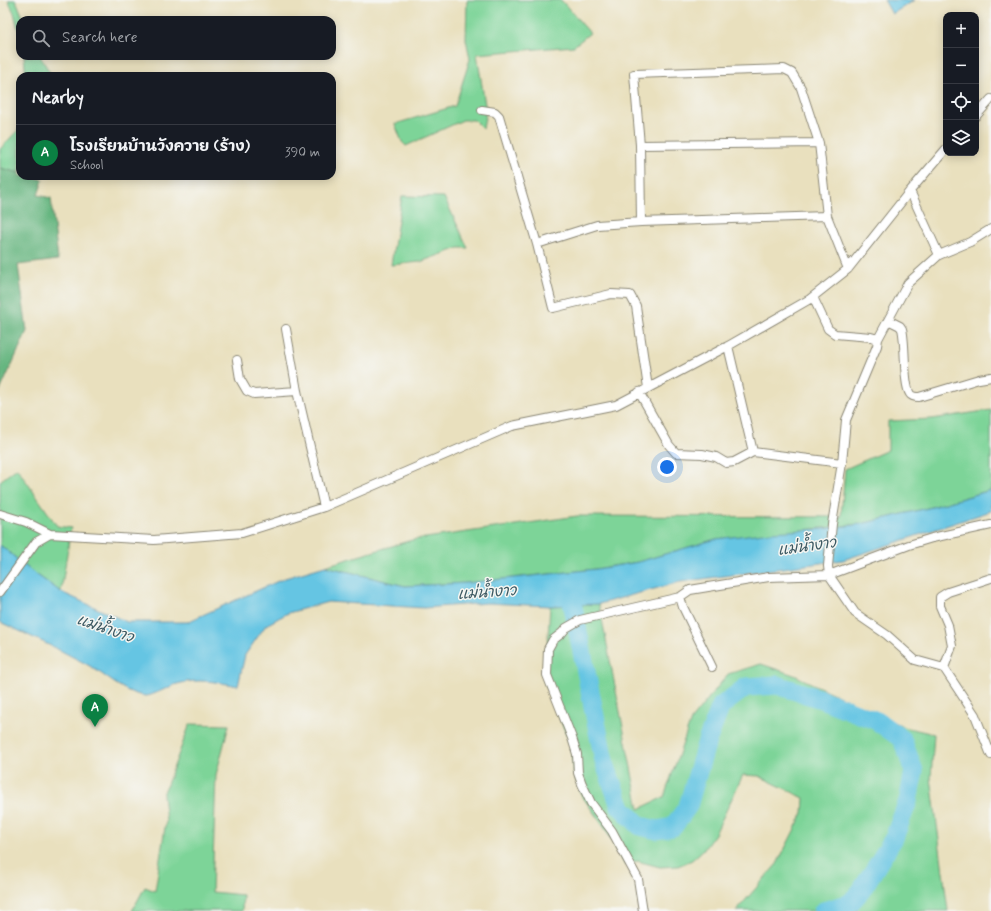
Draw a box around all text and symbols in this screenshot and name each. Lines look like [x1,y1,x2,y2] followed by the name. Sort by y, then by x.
[943,12,979,156] map controls
[943,12,979,48] button: +
[16,16,336,60] search box
[30,27,52,49] icon: search
[62,28,138,48] text: Search here
[943,48,979,84] button: −
[943,84,979,120] button: locate
[32,87,84,109] text: Nearby
[943,120,979,156] button: layers
[70,137,250,157] text: โรงเรียนบ้านวังควาย (ร้าง)
[41,144,49,161] text: A
[285,144,320,161] text: 390 m
[70,157,104,174] text: School
[657,457,677,477] your location
[776,528,839,561] water label: แม่น้ำงาว
[457,576,518,605] water label: แม่น้ำงาว
[74,605,139,648] water label: แม่น้ำงาว
[82,694,108,727] pin: A

